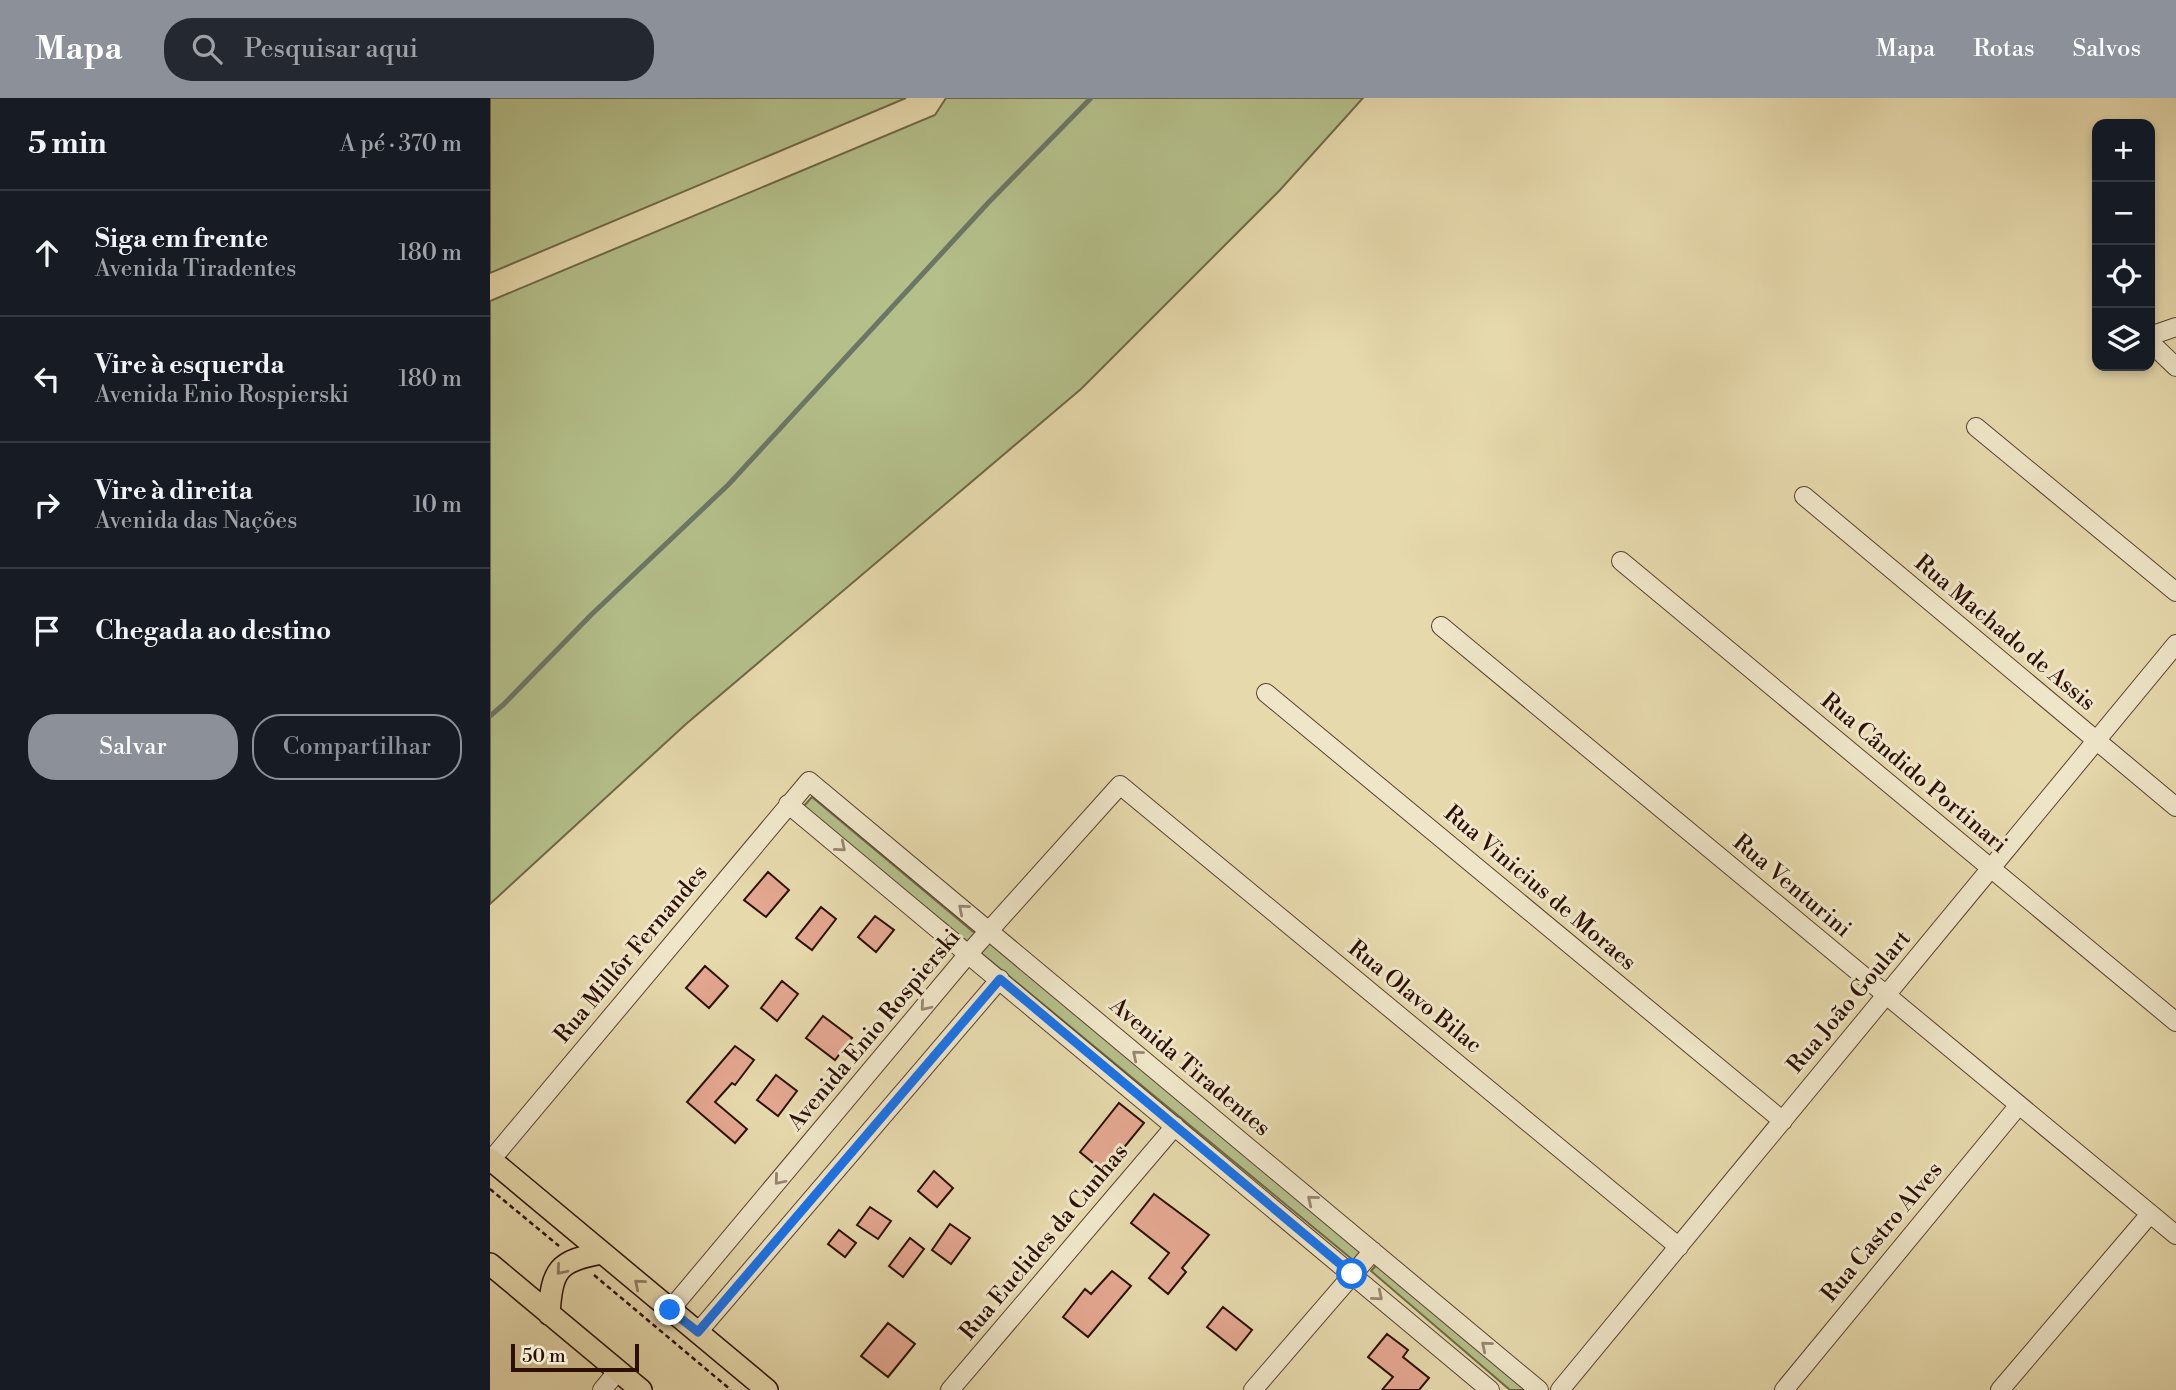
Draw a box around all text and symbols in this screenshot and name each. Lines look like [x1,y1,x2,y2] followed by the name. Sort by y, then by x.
[164,18,654,81] search box
[35,29,122,70] text: Mapa
[188,30,226,68] icon: search
[244,33,418,65] text: Pesquisar aqui
[1876,34,1935,64] text: Mapa
[1973,34,2034,64] text: Rotas
[2072,34,2141,64] text: Salvos
[2092,119,2155,371] map controls
[2092,119,2155,182] button: +
[28,125,107,163] text: 5 min
[340,130,462,158] text: A pé · 370 m
[2092,182,2155,245] button: −
[95,223,268,255] text: Siga em frente
[28,234,66,272] icon: ahead
[398,239,462,267] text: 180 m
[2092,245,2155,308] button: locate
[95,255,296,283] text: Avenida Tiradentes
[2092,308,2155,371] button: layers
[95,349,285,381] text: Vire à esquerda
[28,360,66,398] icon: left
[398,365,462,393] text: 180 m
[95,381,349,409] text: Avenida Enio Rospierski
[95,475,253,507] text: Vire à direita
[28,486,66,524] icon: right
[413,491,462,519] text: 10 m
[95,507,297,535] text: Avenida das Nações
[1909,549,2101,717] street label: Rua Machado de Assis
[28,612,66,650] icon: arrive
[95,615,331,647] text: Chegada ao destino
[1815,687,2013,859] street label: Rua Cândido Portinari
[28,714,238,780] button: Salvar
[252,714,462,780] button: Compartilhar
[1438,799,1642,977] street label: Rua Vinicius de Moraes
[1727,828,1857,944] street label: Rua Venturini
[833,839,845,852] one-way arrow
[548,859,714,1049] street label: Rua Millôr Fernandes
[958,905,971,917] one-way arrow
[781,924,966,1137] street label: Avenida Enio Rospierski
[1781,925,1917,1079] street label: Rua João Goulart
[1342,935,1488,1059] street label: Rua Olavo Bilac
[1103,991,1276,1142] street label: Avenida Tiradentes
[921,998,934,1010] one-way arrow
[1133,1051,1146,1063] one-way arrow
[954,1138,1134,1346] street label: Rua Euclides da Cunhas
[1815,1156,1949,1308] street label: Rua Castro Alves
[775,1171,787,1184] one-way arrow
[1307,1196,1319,1209] one-way arrow
[1336,1258,1367,1289] route start
[557,1262,569,1275] one-way arrow
[634,1279,647,1292] one-way arrow
[1370,1288,1383,1300] one-way arrow
[654,1294,685,1325] route end
[511,1341,639,1373] scale bar
[1482,1342,1495,1354] one-way arrow
[522,1344,566,1368] text: 50 m

